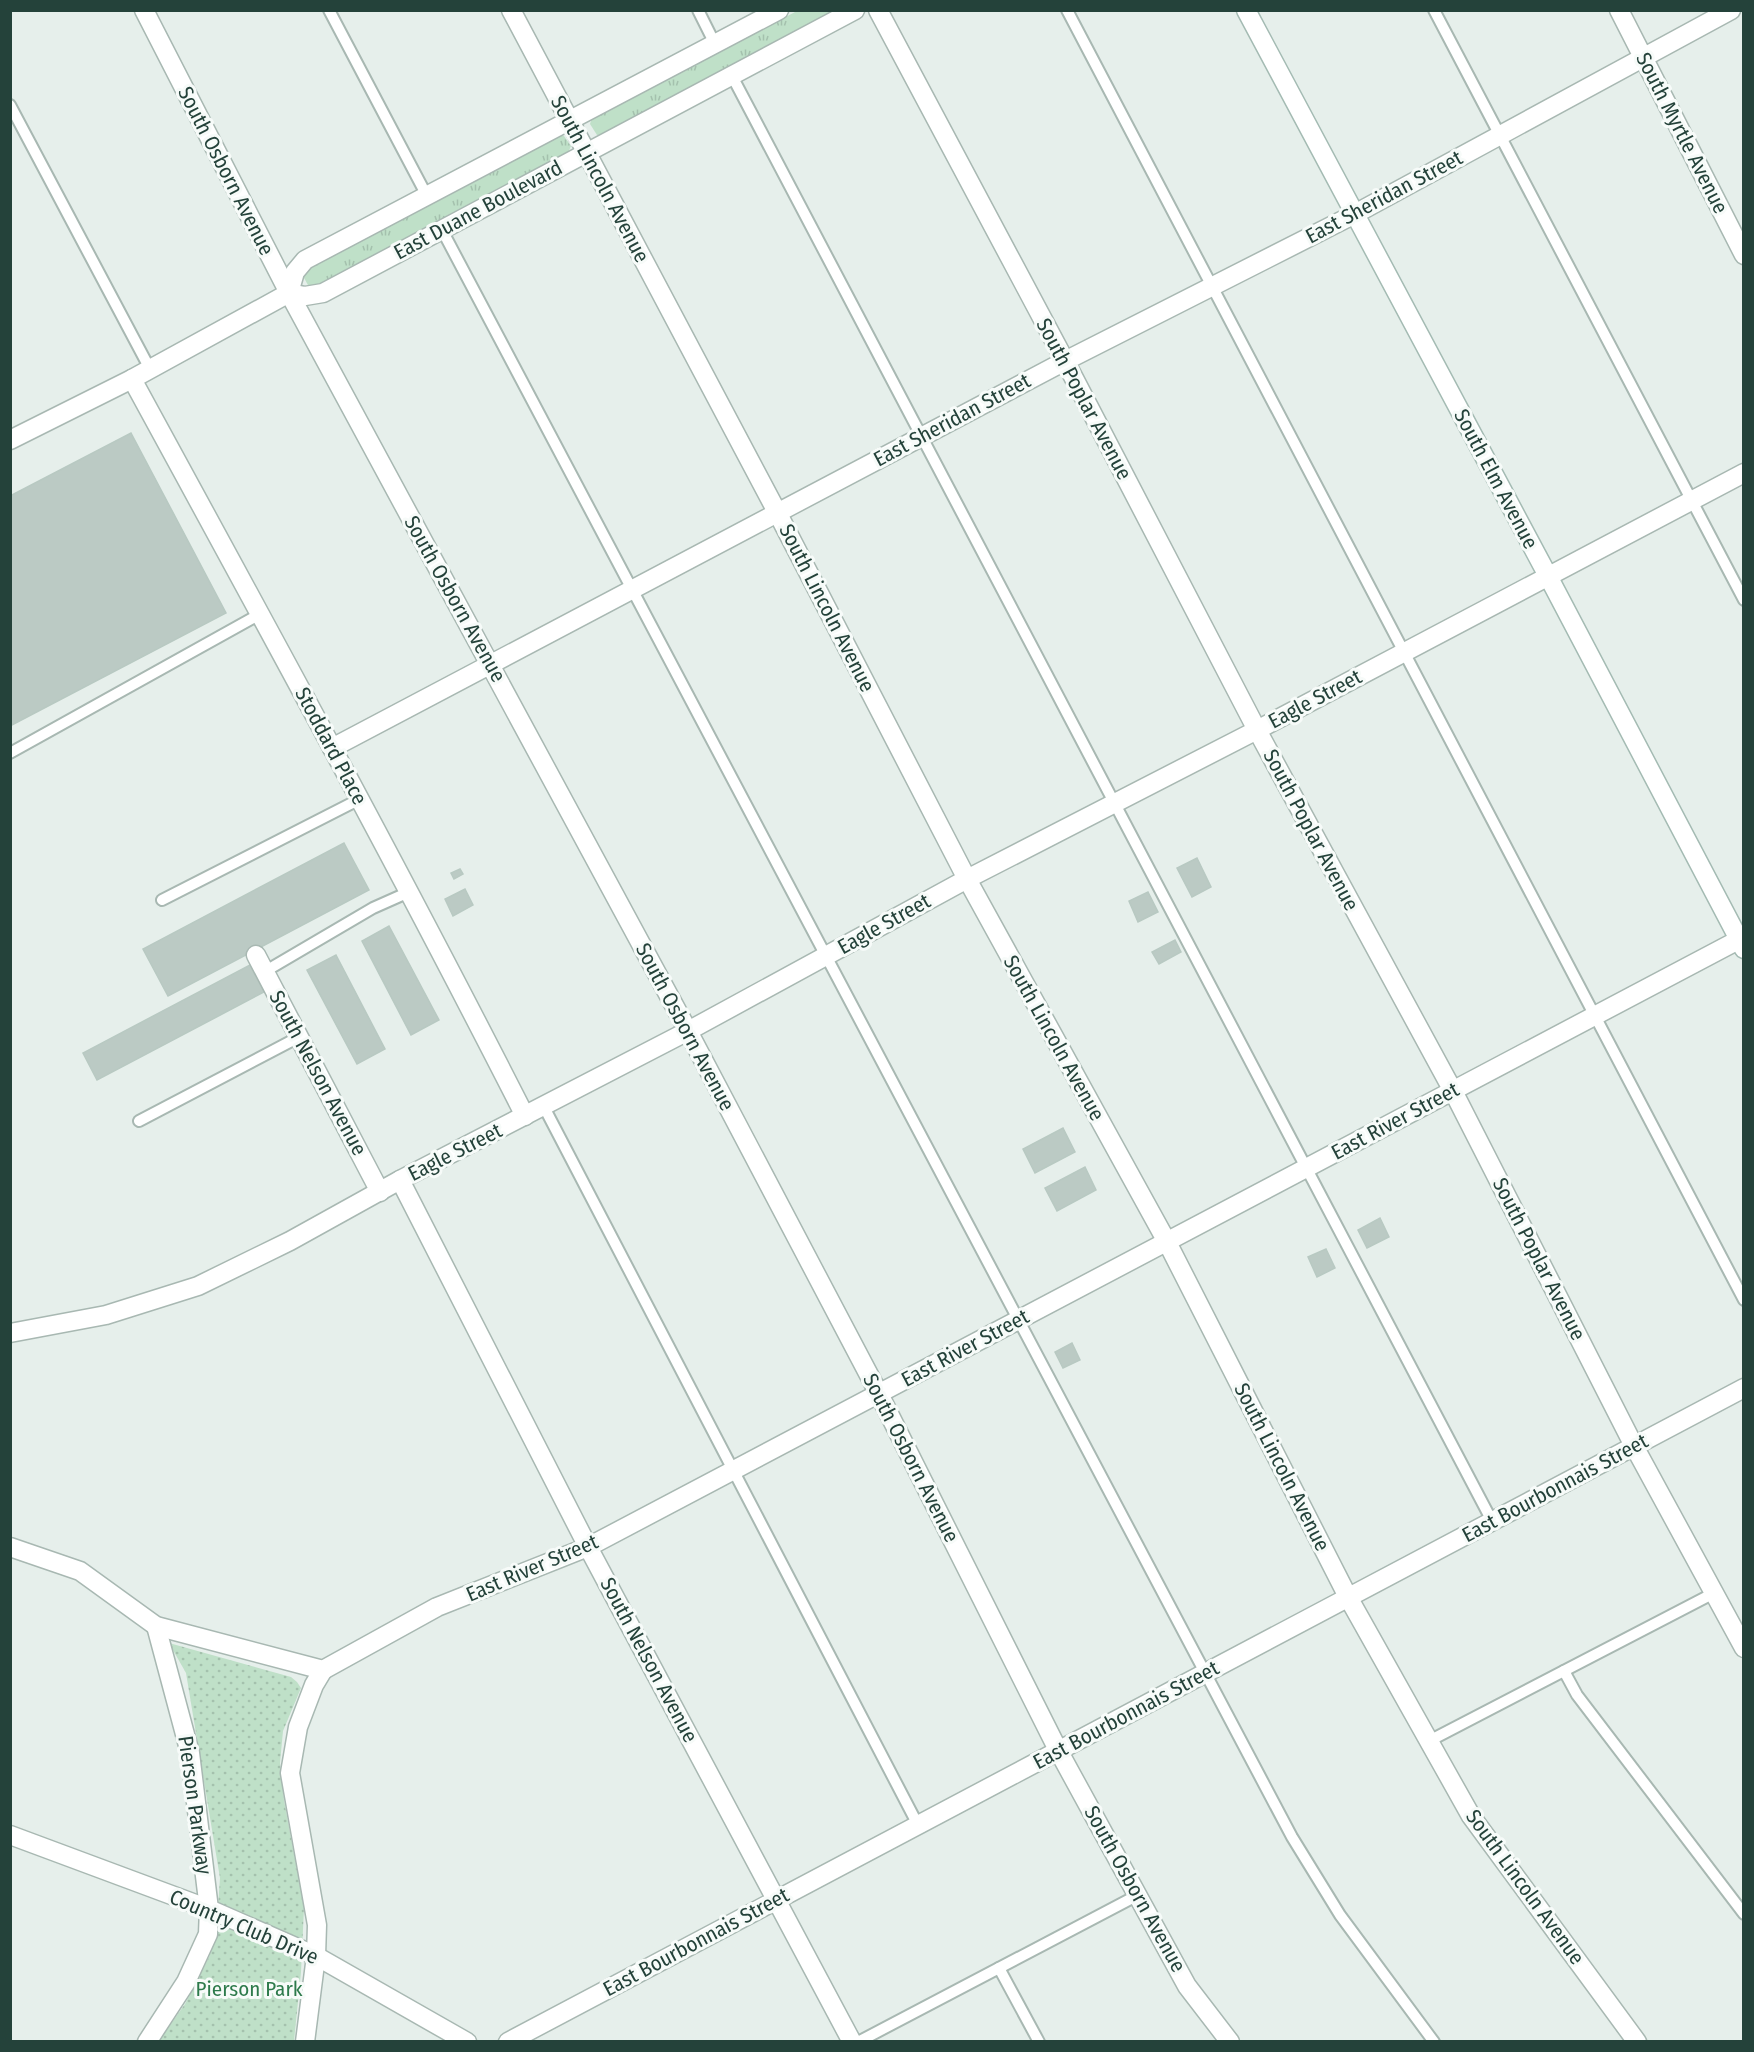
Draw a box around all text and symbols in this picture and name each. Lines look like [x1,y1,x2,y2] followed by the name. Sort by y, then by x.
[1630,48,1734,218] street label: South Myrtle Avenue
[172,82,280,260] street label: South Osborn Avenue
[545,91,655,267] street label: South Lincoln Avenue
[1301,145,1467,249] street label: East Sheridan Street
[389,155,567,265] street label: East Duane Boulevard
[1031,314,1137,484] street label: South Poplar Avenue
[869,368,1035,472] street label: East Sheridan Street
[1448,405,1544,553] street label: South Elm Avenue
[399,511,511,687] street label: South Osborn Avenue
[773,520,881,696] street label: South Lincoln Avenue
[1264,664,1366,734] street label: Eagle Street
[289,683,373,809] street label: Stoddard Place
[1258,745,1364,915] street label: South Poplar Avenue
[833,888,935,960] street label: Eagle Street
[630,939,740,1115] street label: South Osborn Avenue
[998,951,1110,1125] street label: South Lincoln Avenue
[264,986,372,1160] street label: South Nelson Avenue
[1327,1076,1463,1166] street label: East River Street
[404,1117,506,1187] street label: Eagle Street
[1487,1173,1591,1345] street label: South Poplar Avenue
[897,1303,1033,1393] street label: East River Street
[857,1369,965,1547] street label: South Osborn Avenue
[1228,1379,1336,1555] street label: South Lincoln Avenue
[1458,1428,1653,1548] street label: East Bourbonnais Street
[462,1528,602,1607] street label: East River Street
[595,1573,703,1747] street label: South Nelson Avenue
[1029,1655,1224,1775] street label: East Bourbonnais Street
[172,1734,218,1877] street label: Pierson Parkway
[1079,1801,1191,1977] street label: South Osborn Avenue
[1460,1804,1590,1970] street label: South Lincoln Avenue
[599,1882,794,2002] street label: East Bourbonnais Street
[166,1884,322,1970] street label: Country Club Drive
[196,1976,303,2002] park label: Pierson Park

